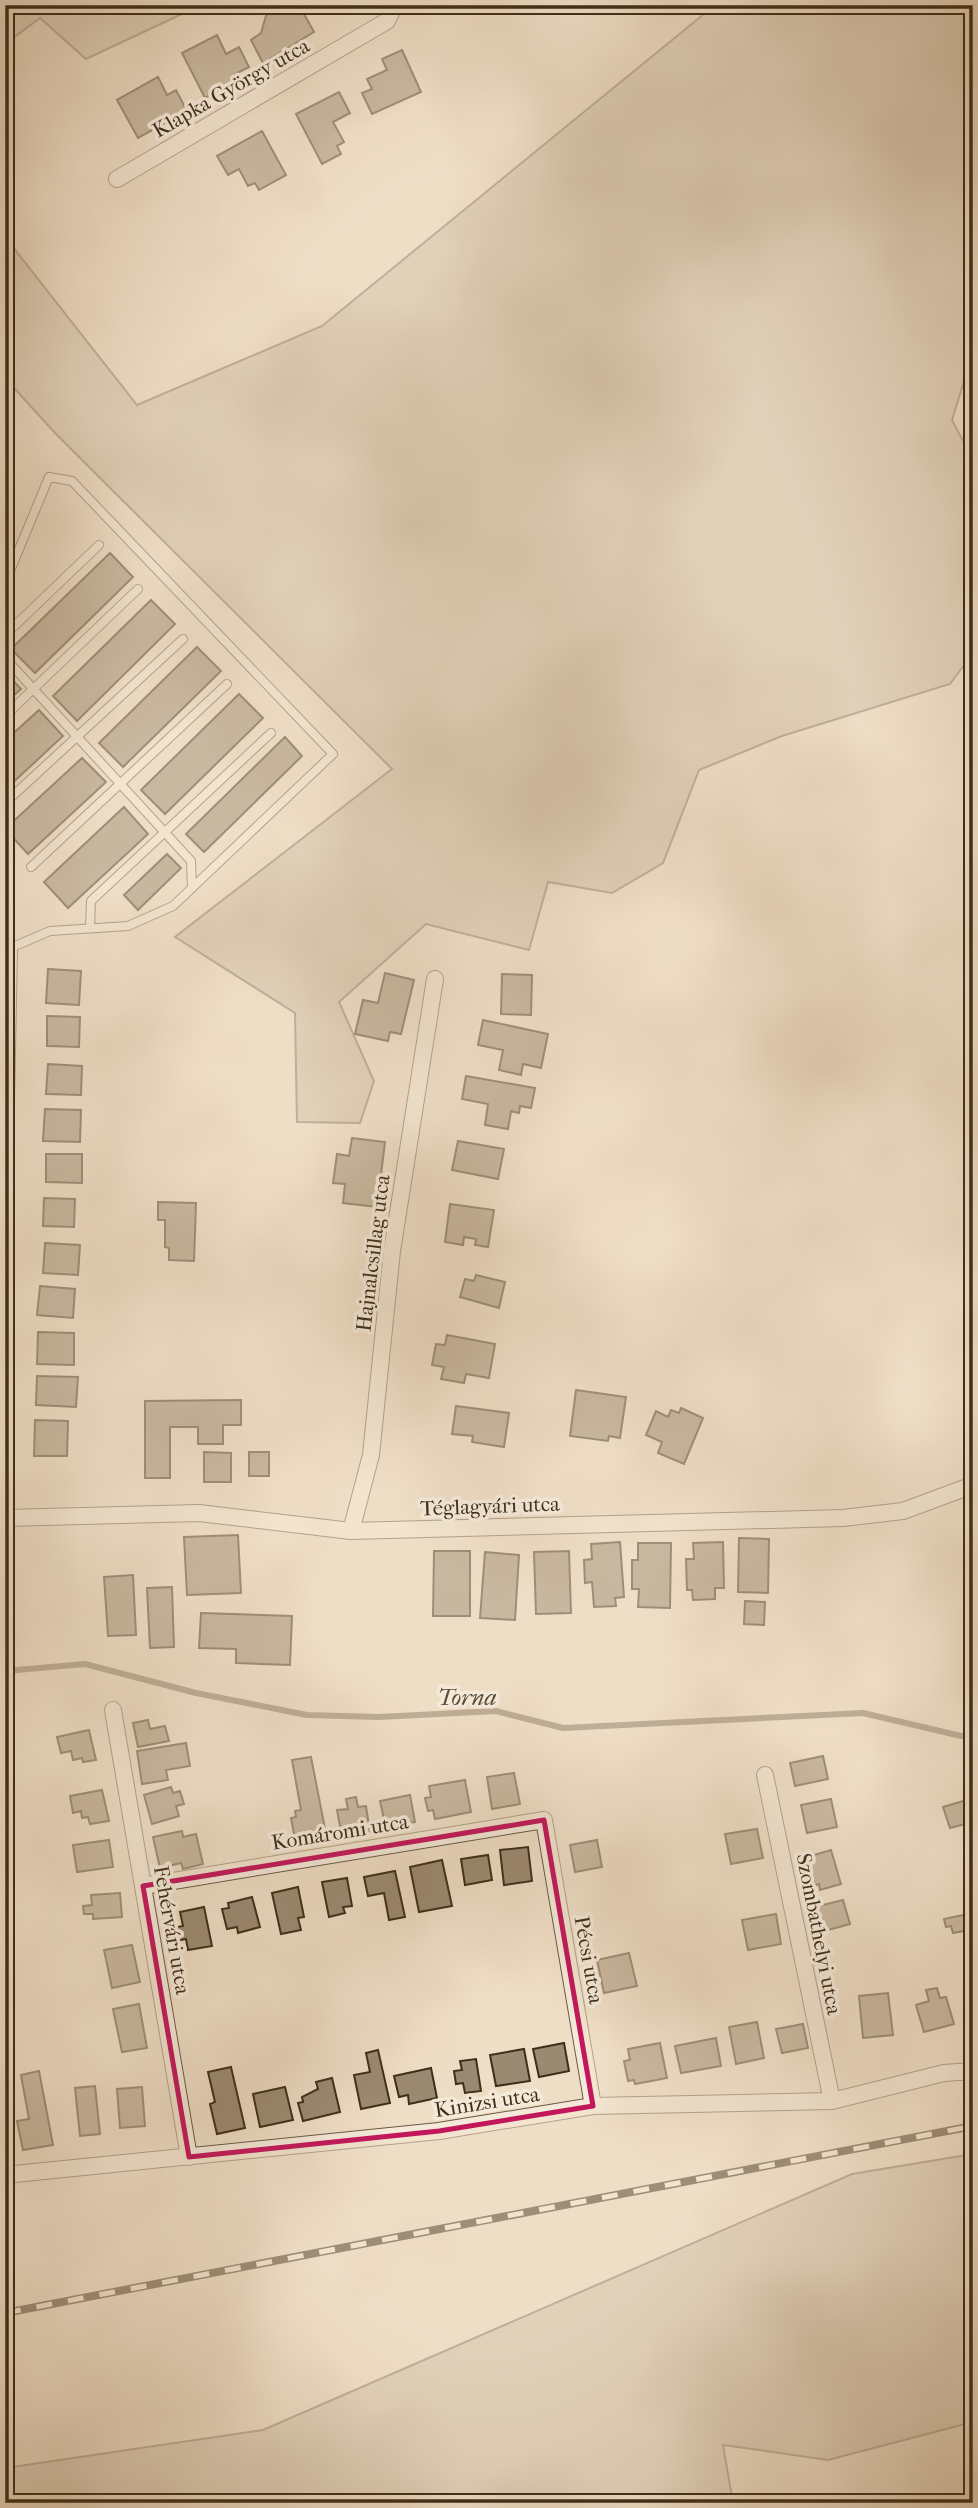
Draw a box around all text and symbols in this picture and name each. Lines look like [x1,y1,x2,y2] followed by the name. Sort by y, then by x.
[148,33,314,143] street label: Klapka György utca
[351,1173,395,1333] street label: Hajnalcsillag utca
[420,1492,560,1520] street label: Téglagyári utca
[438,1684,496,1711] water label: Torna
[270,1809,411,1855] street label: Komáromi utca
[792,1851,846,2017] street label: Szombathelyi utca
[149,1864,195,1997] street label: Fehérvári utca
[569,1914,609,2006] street label: Pécsi utca
[433,2082,541,2122] street label: Kinizsi utca

